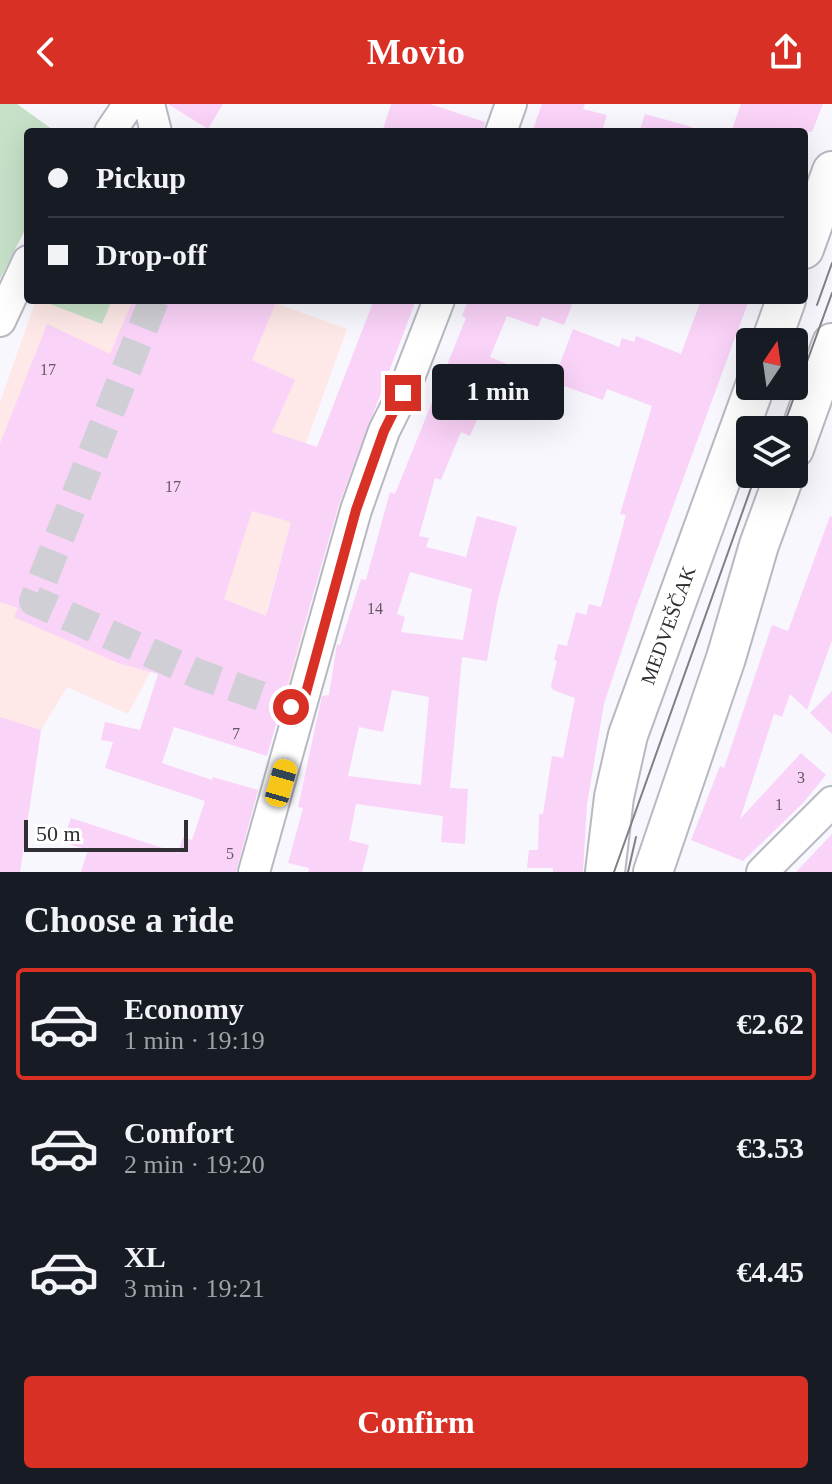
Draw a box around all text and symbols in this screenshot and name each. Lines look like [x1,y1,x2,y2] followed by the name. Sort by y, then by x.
[24,30,68,74] icon: back
[764,30,808,74] icon: share
[367,32,465,72] text: Movio
[96,161,186,194] text: Pickup
[96,238,207,271] text: Drop-off
[736,328,808,400] north arrow
[736,328,808,488] map controls
[40,361,56,378] house number: 17
[431,365,563,421] callout: 1 min
[385,375,421,411] route end
[467,377,529,406] text: 1 min
[736,416,808,488] button: layers
[165,478,181,495] house number: 17
[636,562,700,687] street label: MEDVEŠČAK
[367,600,383,617] house number: 14
[273,689,309,725] route start
[232,725,240,742] house number: 7
[263,757,299,809] car
[797,769,805,786] house number: 3
[775,796,783,813] house number: 1
[24,816,188,852] scale bar
[36,821,81,846] text: 50 m
[226,845,234,862] house number: 5
[24,900,234,940] text: Choose a ride
[28,988,100,1060] icon: car
[124,992,244,1025] text: Economy
[737,1007,804,1040] text: €2.62
[124,1026,265,1055] text: 1 min · 19:19
[28,1112,100,1184] icon: car
[124,1116,234,1149] text: Comfort
[737,1131,804,1164] text: €3.53
[124,1150,265,1179] text: 2 min · 19:20
[28,1236,100,1308] icon: car
[124,1240,166,1273] text: XL
[737,1255,804,1288] text: €4.45
[124,1274,265,1303] text: 3 min · 19:21
[24,1376,808,1468] button: Confirm

